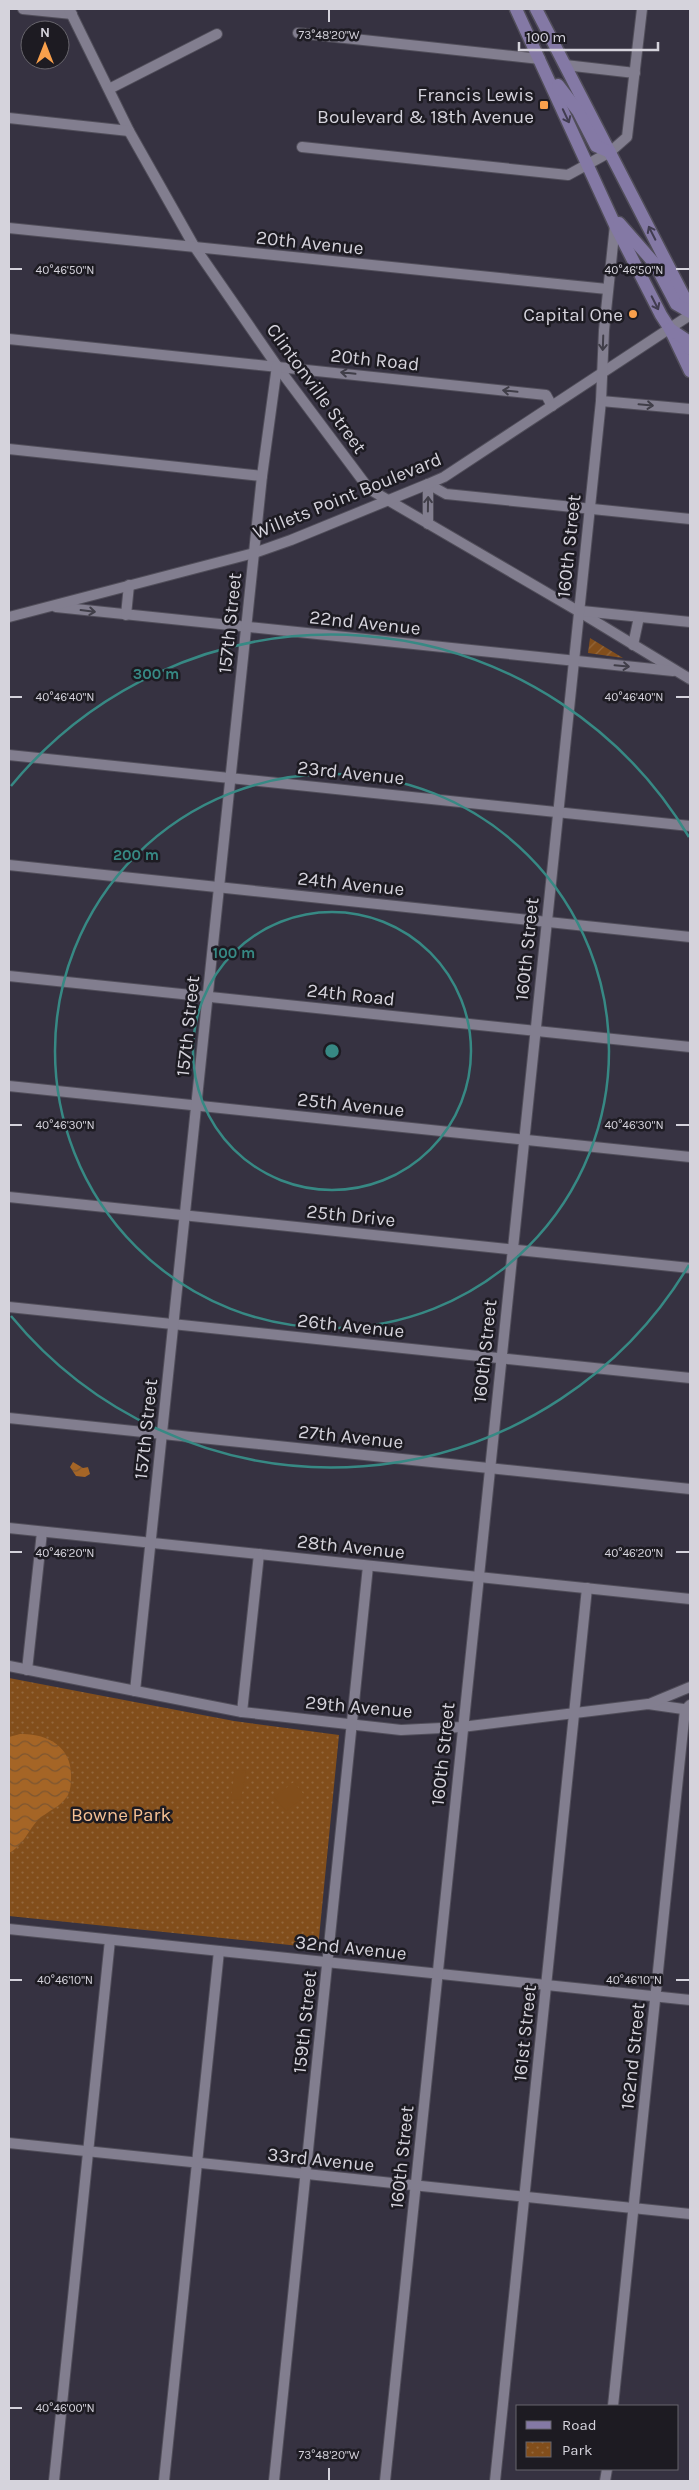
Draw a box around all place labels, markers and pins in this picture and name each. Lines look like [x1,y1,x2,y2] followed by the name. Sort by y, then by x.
[317,84,534,128] place label: Francis Lewis Boulevard & 18th Avenue
[538,99,550,111] marker: Francis Lewis Boulevard & 18th Avenue
[523,304,623,326] place label: Capital One
[627,308,639,320] marker: Capital One
[323,1042,341,1060] centre of rings

